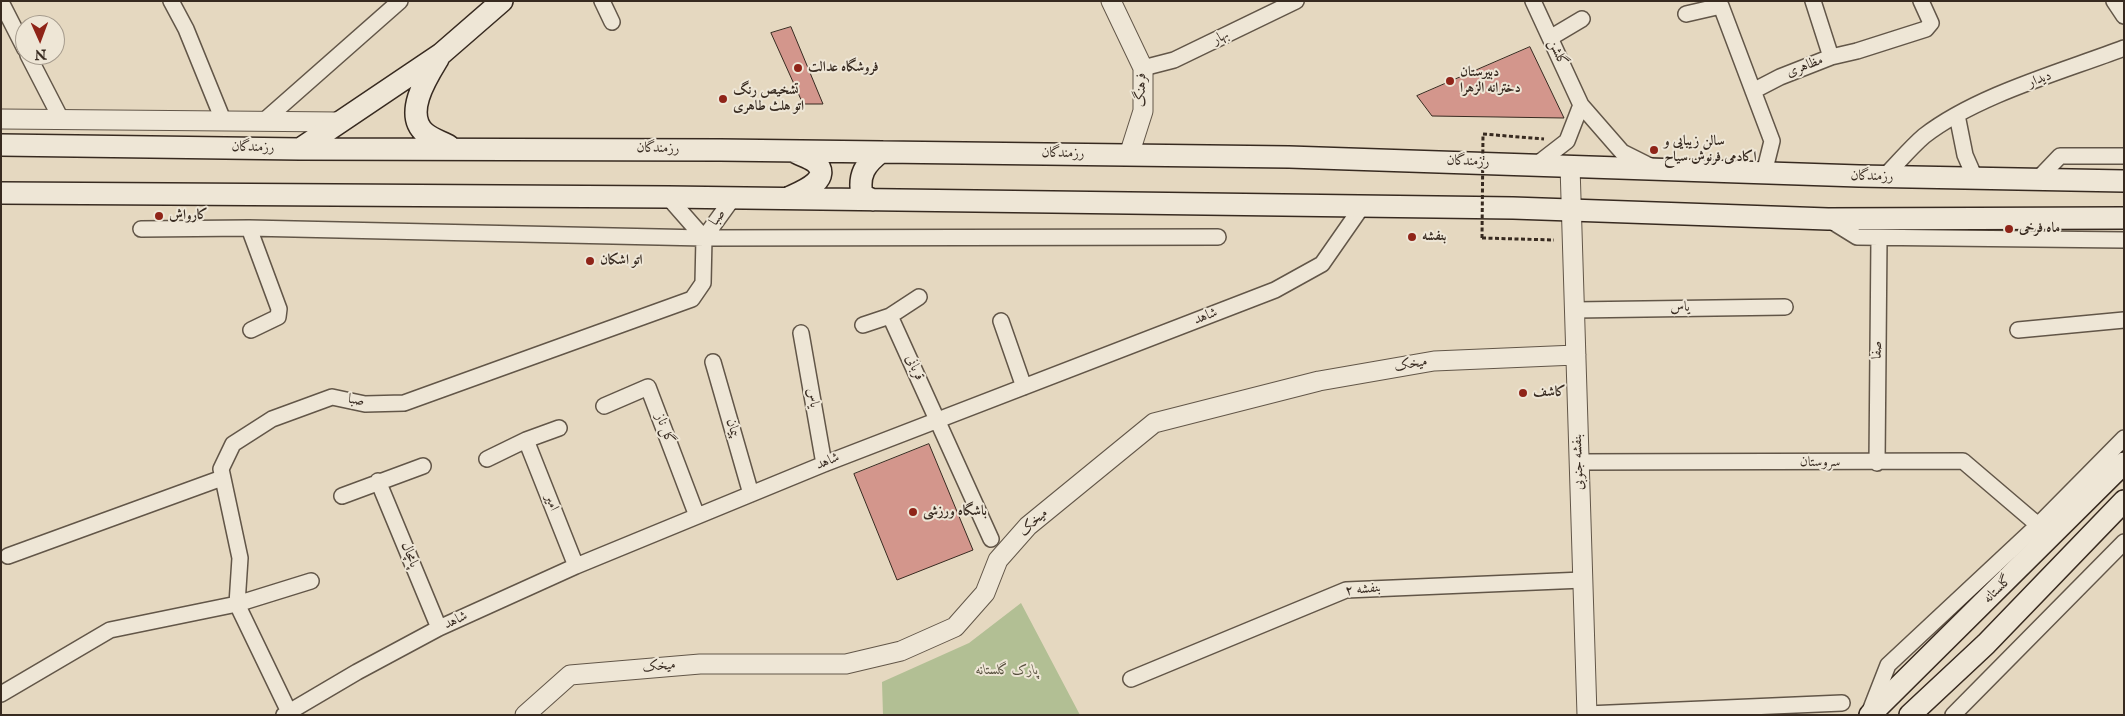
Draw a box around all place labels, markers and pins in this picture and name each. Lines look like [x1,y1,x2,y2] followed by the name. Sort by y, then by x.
[808,60,879,76] place label: فروشگاه عدالت
[792,62,804,74] marker: فروشگاه عدالت
[1460,65,1521,98] place label: دبيرستان دخترانه الزهرا
[1444,75,1456,87] marker: دبيرستان دخترانه الزهرا
[733,83,804,115] place label: تشخیص رنگ اتو هلث طاهری
[717,93,729,105] marker: تشخیص رنگ اتو هلث طاهری
[1664,134,1756,166] place label: سالن زیبایی و اکادمی فرنوش سیاح
[1648,144,1660,156] marker: سالن زیبایی و اکادمی فرنوش سیاح
[169,208,208,224] place label: کارواش
[153,210,165,222] marker: کارواش
[2019,221,2060,237] place label: ماه فرخی
[2003,223,2015,235] marker: ماه فرخی
[1422,229,1446,245] place label: بنفشه
[1406,231,1418,243] marker: بنفشه
[600,253,643,269] place label: اتو اشکان
[584,255,596,267] marker: اتو اشکان
[1533,385,1566,401] place label: کاشف
[1517,387,1529,399] marker: کاشف
[923,504,987,520] place label: باشگاه ورزشی
[907,506,919,518] marker: باشگاه ورزشی

